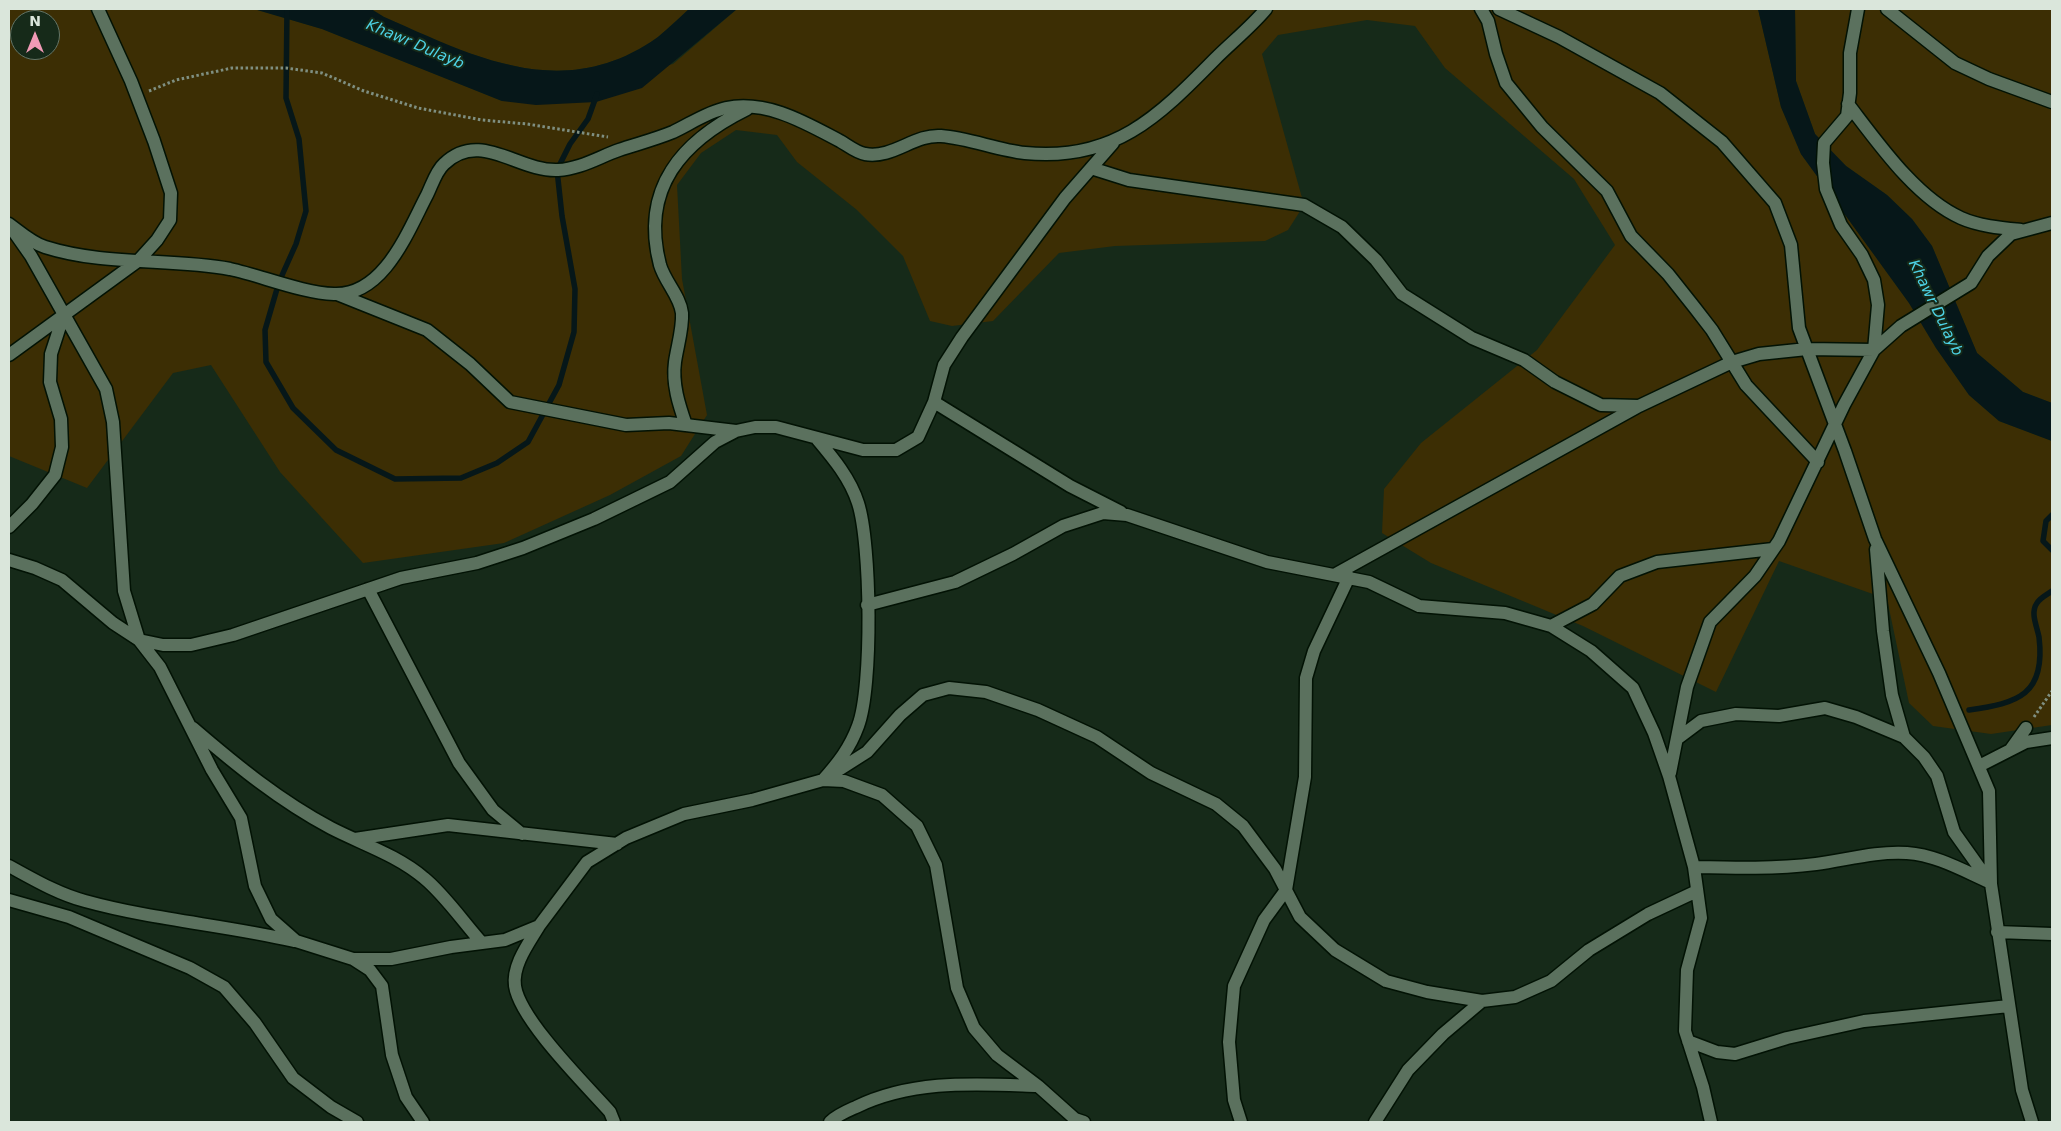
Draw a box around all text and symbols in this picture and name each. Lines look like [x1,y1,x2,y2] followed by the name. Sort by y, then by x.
[10,10,60,60] north arrow
[29,13,41,29] text: N
[363,16,467,74] water label: Khawr Dulayb
[1904,257,1966,359] water label: Khawr Dulayb

